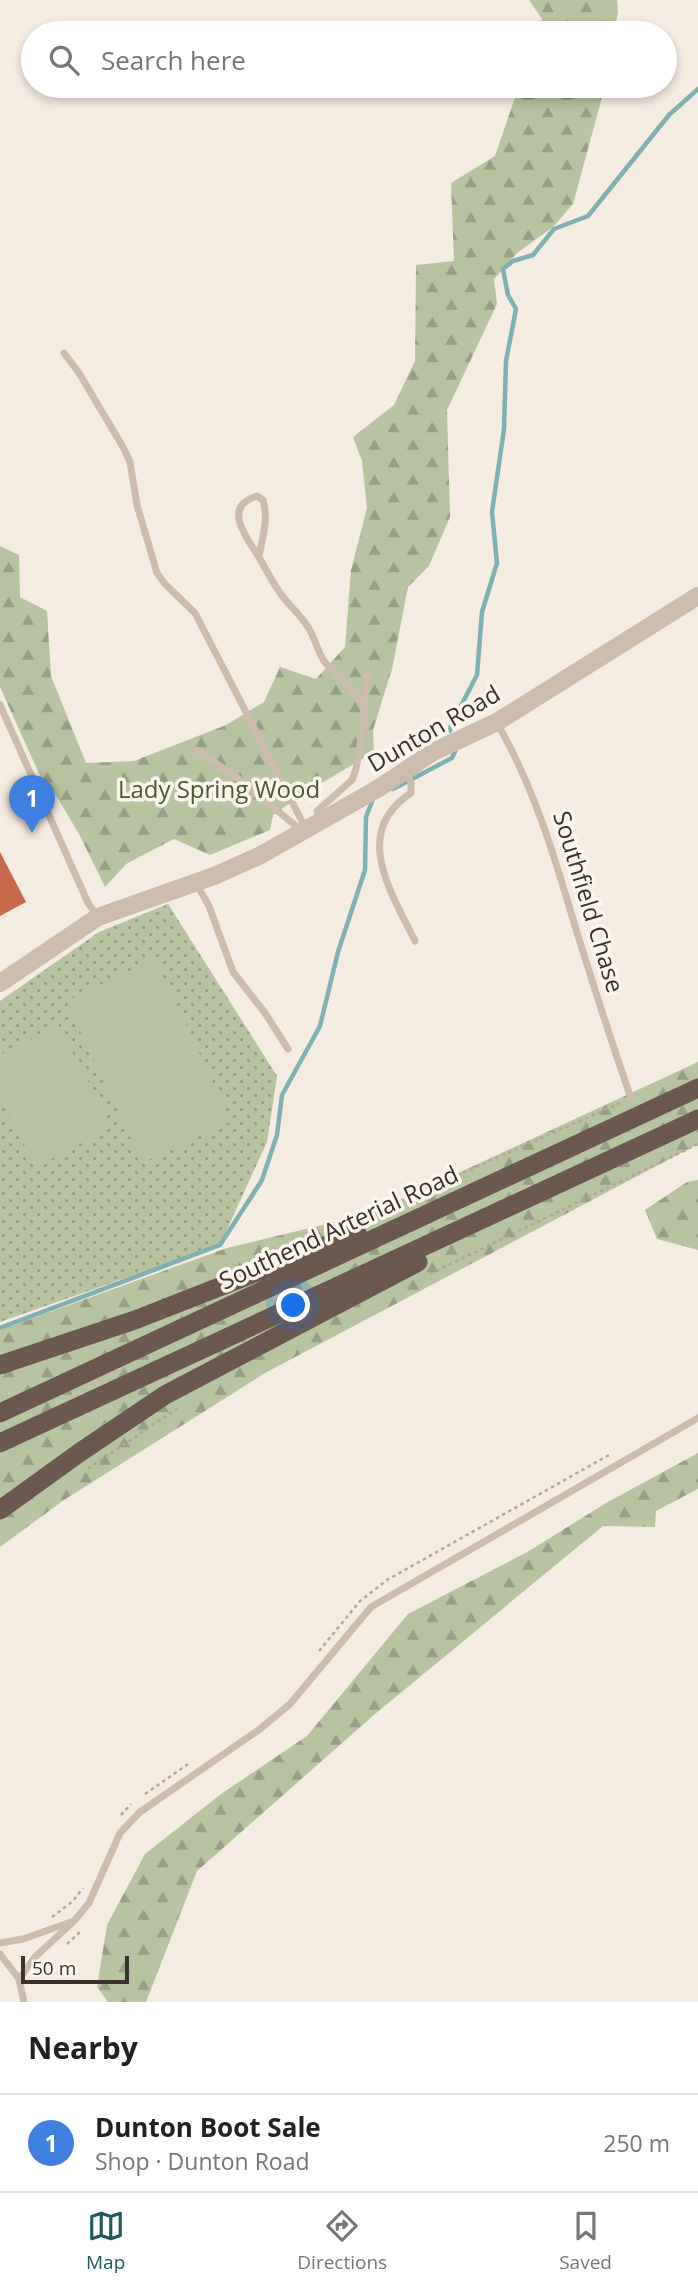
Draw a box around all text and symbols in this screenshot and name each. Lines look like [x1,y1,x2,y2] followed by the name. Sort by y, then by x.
[21,21,677,98] search box
[45,41,83,79] icon: search
[101,42,246,78] text: Search here
[361,676,506,779] street label: Dunton Road
[118,772,320,805] park label: Lady Spring Wood
[9,775,55,833] pin: 1
[546,807,633,996] street label: Southfield Chase
[213,1157,463,1297] street label: Southend Arterial Road
[276,1288,310,1322] your location
[21,1953,130,1985] scale bar
[32,1955,76,1981] text: 50 m
[28,2027,138,2068] text: Nearby
[95,2109,321,2145] text: Dunton Boot Sale
[44,2127,58,2159] text: 1
[603,2127,670,2159] text: 250 m
[95,2145,310,2177] text: Shop · Dunton Road
[86,2207,125,2275] tab: Map
[297,2207,387,2275] tab: Directions
[559,2207,612,2275] tab: Saved

